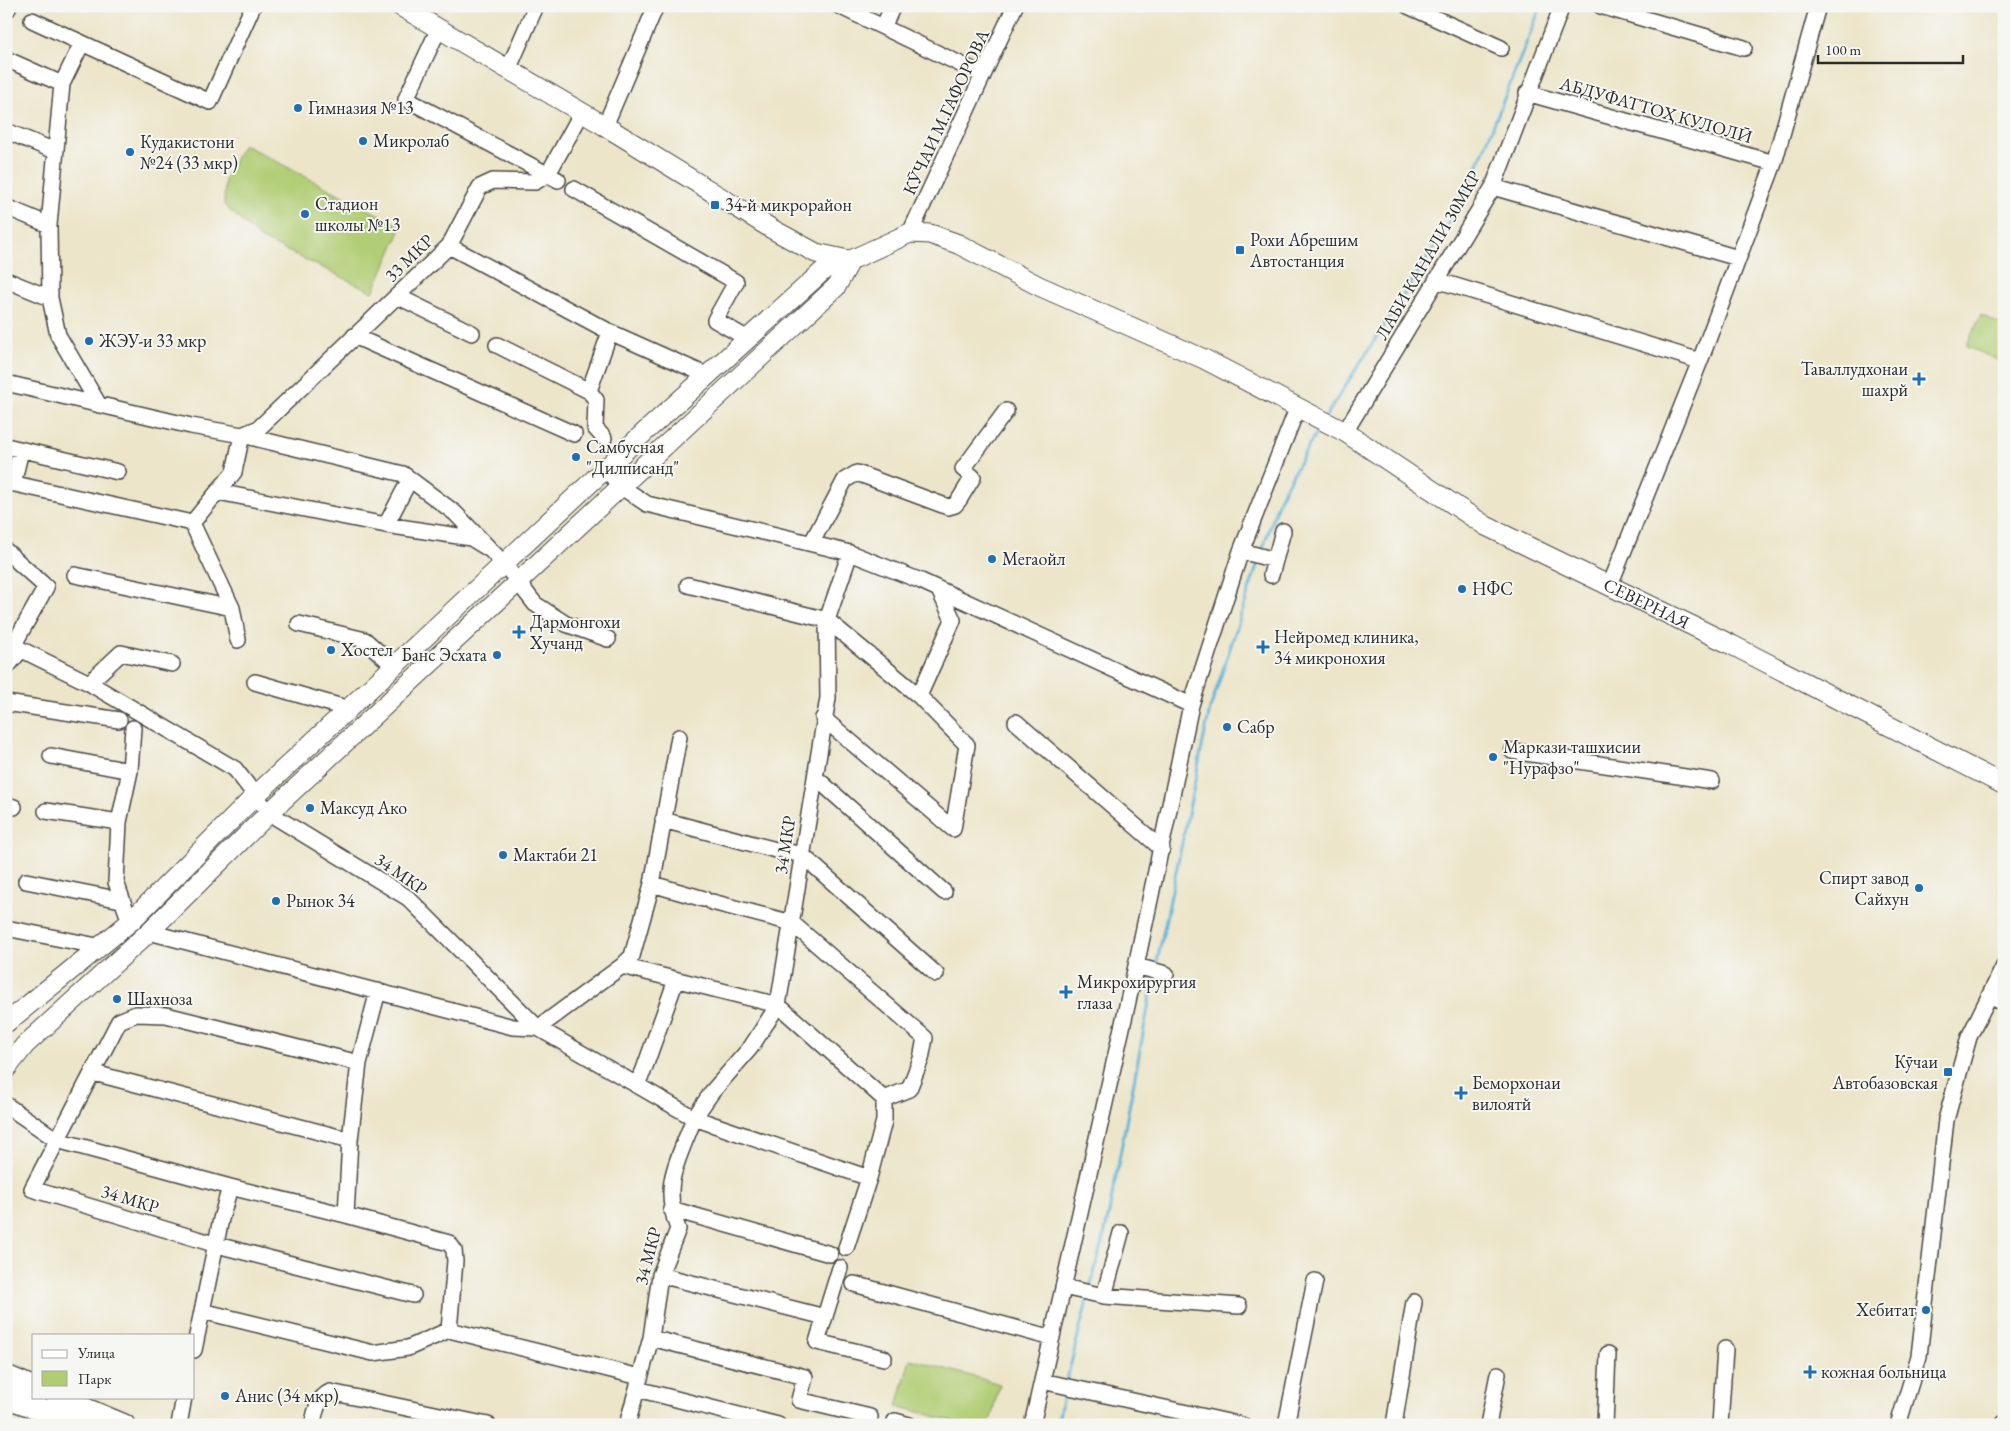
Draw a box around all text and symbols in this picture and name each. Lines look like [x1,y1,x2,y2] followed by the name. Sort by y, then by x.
[897,25,994,198] street label: КӮЧАИ М.ГАФОРОВА
[1818,32,1962,64] scale bar
[1825,40,1862,59] text: 100 m
[1556,71,1755,148] street label: АБДУФАТТОҲ КУЛОЛӢ
[308,96,414,119] place label: Гимназия №13
[292,102,304,114] marker: Гимназия №13
[373,129,449,152] place label: Микролаб
[140,130,238,174] place label: Кудакистони №24 (33 мкр)
[357,135,369,147] marker: Микролаб
[124,146,136,158] marker: Кудакистони №24 (33 мкр)
[1370,166,1485,343] street label: ЛАБИ КАНАЛИ 30МКР
[315,192,400,236] place label: Стадион школы №13
[725,193,852,216] place label: 34-й микрорайон
[709,199,721,211] marker: 34-й микрорайон
[299,208,311,220] marker: Стадион школы №13
[1249,228,1359,272] place label: Рохи Абрешим Автостанция
[379,229,438,286] street label: 33 МКР
[1234,244,1246,256] marker: Рохи Абрешим Автостанция
[98,329,206,352] place label: ЖЭУ-и 33 мкр
[83,335,95,347] marker: ЖЭУ-и 33 мкр
[1801,357,1908,401] place label: Таваллудхонаи шахрй
[1912,372,1926,386] marker: Таваллудхонаи шахрй
[586,435,679,479] place label: Самбусная "Дилписанд"
[570,451,582,463] marker: Самбусная "Дилписанд"
[1002,547,1066,570] place label: Мегаойл
[986,553,998,565] marker: Мегаойл
[1600,573,1693,634] street label: СЕВЕРНАЯ
[1472,577,1513,600] place label: НФС
[1456,583,1468,595] marker: НФС
[529,610,621,654] place label: Дармонгохи Хучанд
[512,625,526,639] marker: Дармонгохи Хучанд
[1274,625,1419,669] place label: Нейромед клиника, 34 микронохия
[340,638,393,661] place label: Хостел
[1256,640,1270,654] marker: Нейромед клиника, 34 микронохия
[401,643,488,666] place label: Банс Эсхата
[325,644,337,656] marker: Хостел
[491,649,503,661] marker: Банс Эсхата
[1237,715,1275,738] place label: Сабр
[1221,721,1233,733] marker: Сабр
[1503,735,1642,779] place label: Маркази ташхисии "Нурафзо"
[1487,751,1499,763] marker: Маркази ташхисии "Нурафзо"
[320,796,407,819] place label: Максуд Ако
[304,802,316,814] marker: Максуд Ако
[769,814,800,876] street label: 34 МКР
[513,843,598,866] place label: Мактаби 21
[371,847,432,900] street label: 34 МКР
[497,849,509,861] marker: Мактаби 21
[1819,866,1909,910] place label: Спирт завод Сайхун
[1913,882,1925,894] marker: Спирт завод Сайхун
[286,889,355,912] place label: Рынок 34
[270,895,282,907] marker: Рынок 34
[1077,970,1196,1014] place label: Микрохирургия глаза
[1059,985,1073,999] marker: Микрохирургия глаза
[127,987,193,1010] place label: Шахноза
[111,993,123,1005] marker: Шахноза
[1831,1050,1938,1094] place label: Кӯчаи Автобазовская
[1942,1066,1954,1078] marker: Кӯчаи Автобазовская
[1472,1071,1561,1115] place label: Беморхонаи вилоятй
[1454,1086,1468,1100] marker: Беморхонаи вилоятй
[99,1179,162,1218] street label: 34 МКР
[629,1224,666,1287] street label: 34 МКР
[1855,1298,1917,1321] place label: Хебитат
[1920,1304,1932,1316] marker: Хебитат
[32,1334,195,1398] legend
[77,1343,115,1362] text: Улица
[1821,1360,1947,1383] place label: кожная больница
[1803,1365,1817,1379] marker: кожная больница
[78,1369,111,1388] text: Парк
[234,1384,339,1407] place label: Анис (34 мкр)
[219,1390,231,1402] marker: Анис (34 мкр)

